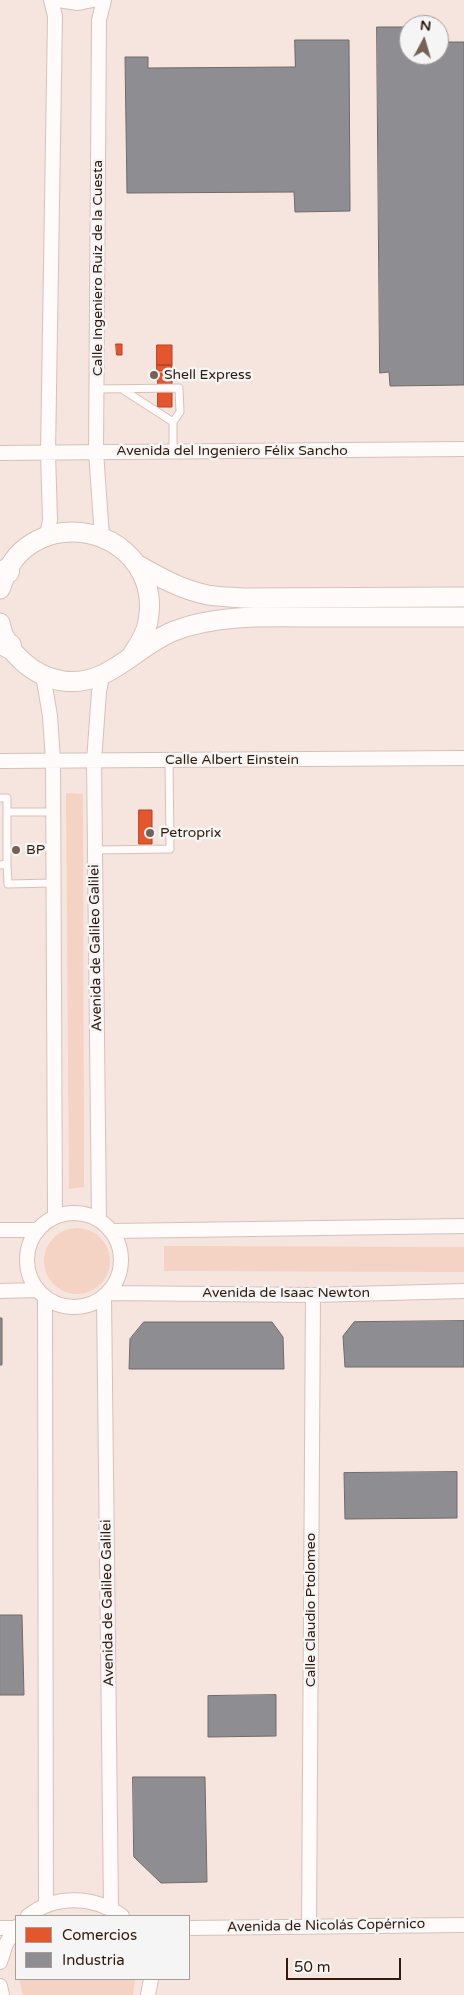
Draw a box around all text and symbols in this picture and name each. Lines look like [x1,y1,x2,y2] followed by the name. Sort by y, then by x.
[399,15,449,65] north arrow
[419,17,432,35] text: N
[90,160,106,376] street label: Calle Ingeniero Ruiz de la Cuesta
[164,367,251,383] place label: Shell Express
[148,369,160,381] marker: Shell Express
[116,443,348,459] street label: Avenida del Ingeniero Félix Sancho
[165,752,299,768] street label: Calle Albert Einstein
[160,825,221,841] place label: Petroprix
[144,827,156,839] marker: Petroprix
[26,842,45,858] place label: BP
[10,844,22,856] marker: BP
[86,864,106,1032] street label: Avenida de Galileo Galilei
[202,1285,370,1301] street label: Avenida de Isaac Newton
[98,1519,118,1687] street label: Avenida de Galileo Galilei
[303,1533,319,1687] street label: Calle Claudio Ptolomeo
[15,1915,190,1980] legend
[227,1916,425,1936] street label: Avenida de Nicolás Copérnico
[62,1926,137,1944] text: Comercios
[289,1948,404,1980] scale bar
[62,1951,125,1969] text: Industria
[294,1958,331,1976] text: 50 m

